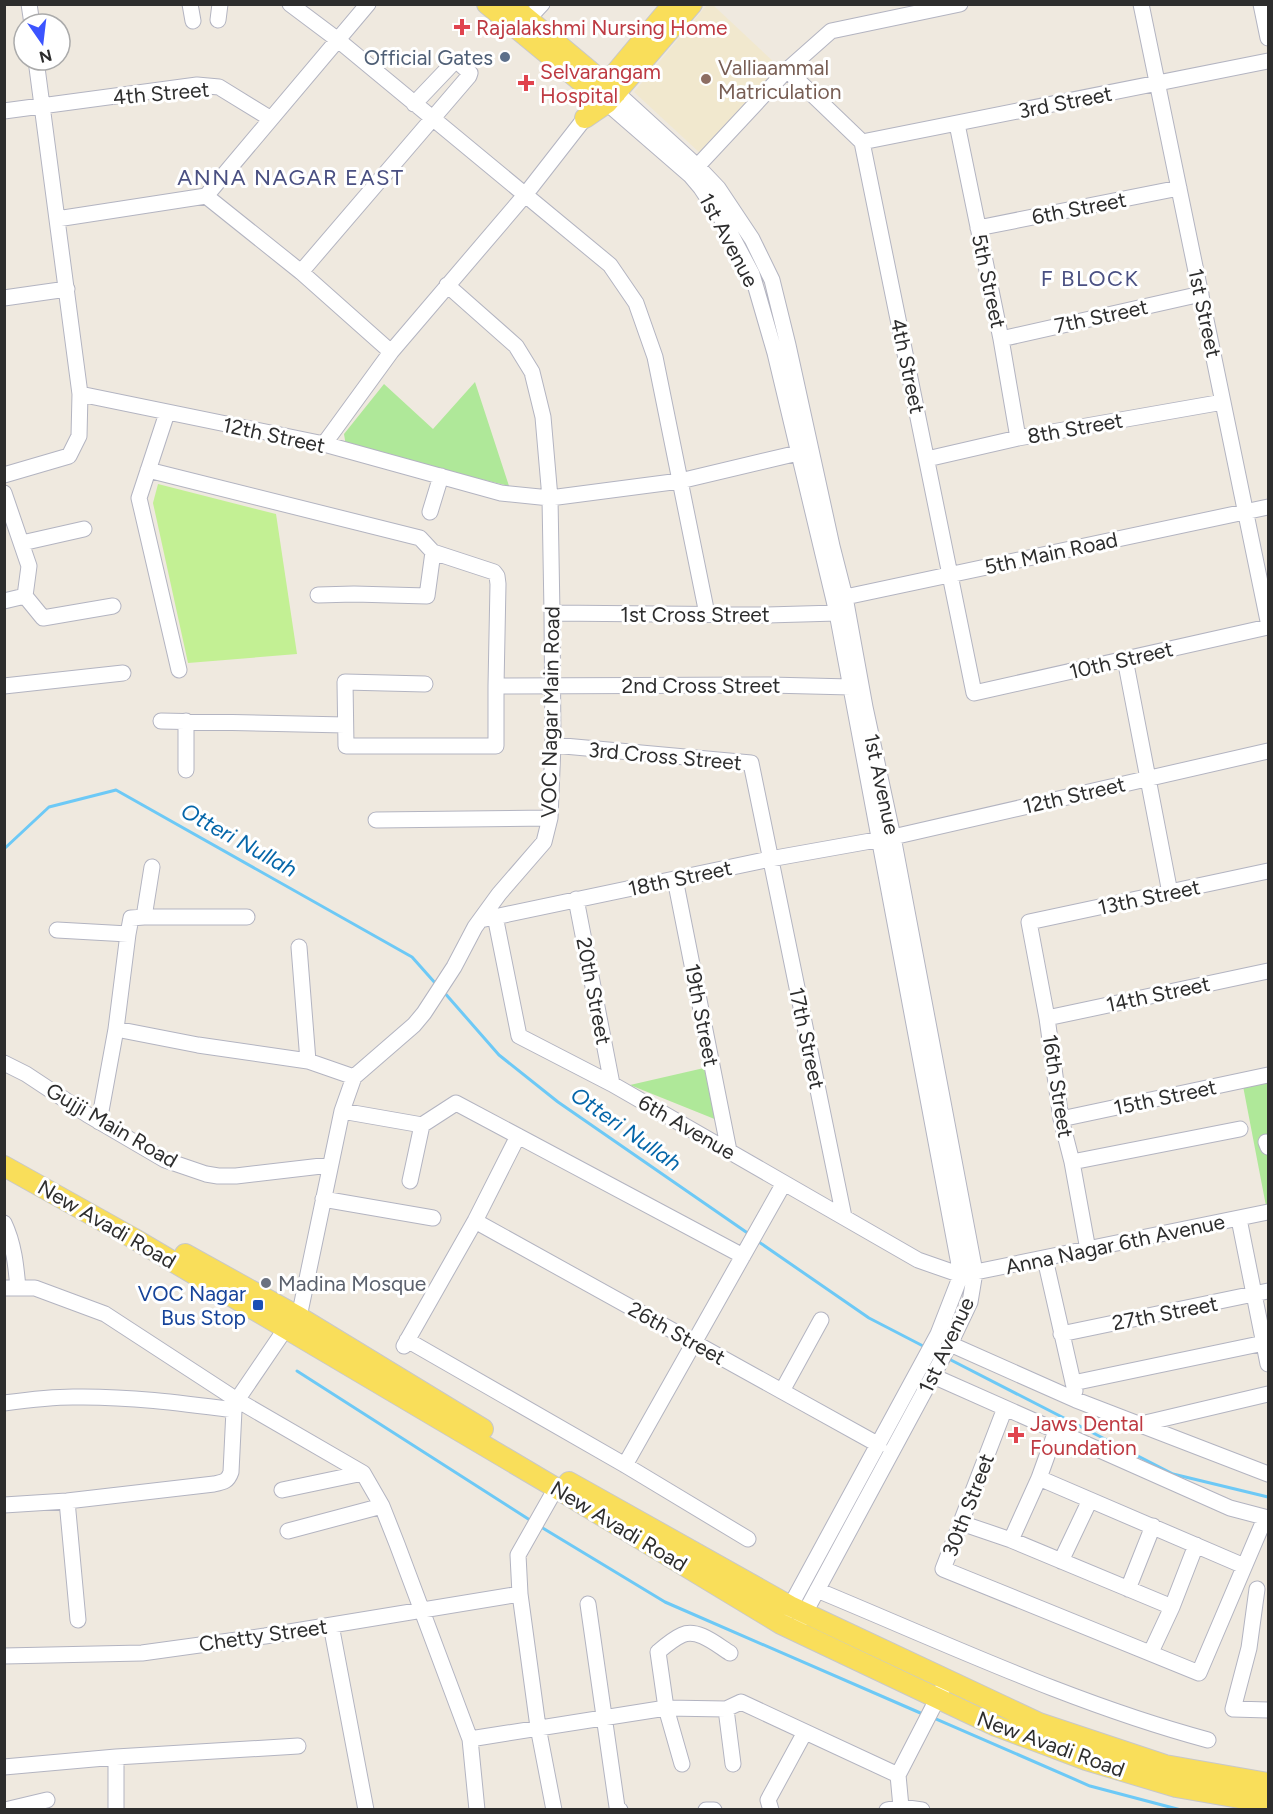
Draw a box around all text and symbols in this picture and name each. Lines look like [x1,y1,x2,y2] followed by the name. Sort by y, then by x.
[12,12,72,72] north arrow
[476,15,727,40] place label: Rajalakshmi Nursing Home
[453,18,471,36] marker: Rajalakshmi Nursing Home
[37,45,54,67] text: N
[364,45,493,70] place label: Official Gates
[498,50,512,64] marker: Official Gates
[718,55,842,104] place label: Valliaammal Matriculation
[540,59,661,108] place label: Selvarangam Hospital
[699,72,713,86] marker: Valliaammal Matriculation
[517,74,535,92] marker: Selvarangam Hospital
[112,76,210,110] street label: 4th Street
[1016,81,1114,123] street label: 3rd Street
[177,164,405,191] district label: ANNA NAGAR EAST
[1030,187,1128,229] street label: 6th Street
[694,189,764,291] street label: 1st Avenue
[967,232,1011,330] street label: 5th Street
[1041,265,1139,292] district label: F BLOCK
[1183,266,1227,360] street label: 1st Street
[1052,294,1150,338] street label: 7th Street
[886,316,930,416] street label: 4th Street
[1025,407,1125,449] street label: 8th Street
[221,412,328,458] street label: 12th Street
[982,527,1120,579] street label: 5th Main Road
[620,602,770,627] street label: 1st Cross Street
[536,606,564,818] street label: VOC Nagar Main Road
[1067,636,1175,684] street label: 10th Street
[622,673,781,698] street label: 2nd Cross Street
[859,731,905,837] street label: 1st Avenue
[587,737,743,775] street label: 3rd Cross Street
[1020,771,1128,819] street label: 12th Street
[176,797,302,883] water label: Otteri Nullah
[626,855,734,901] street label: 18th Street
[1096,874,1202,920] street label: 13th Street
[571,935,617,1047] street label: 20th Street
[680,961,724,1069] street label: 19th Street
[1104,971,1212,1017] street label: 14th Street
[784,985,830,1091] street label: 17th Street
[1038,1033,1079,1139] street label: 16th Street
[1111,1074,1219,1120] street label: 15th Street
[42,1077,182,1173] street label: Gujji Main Road
[566,1081,686,1177] water label: Otteri Nullah
[634,1089,740,1165] street label: 6th Avenue
[34,1174,180,1274] street label: New Avadi Road
[1003,1209,1227,1279] street label: Anna Nagar 6th Avenue
[278,1271,426,1296] place label: Madina Mosque
[259,1276,273,1290] marker: Madina Mosque
[138,1281,246,1330] place label: VOC Nagar Bus Stop
[1110,1291,1220,1335] street label: 27th Street
[913,1293,979,1397] street label: 1st Avenue
[624,1296,730,1370] street label: 26th Street
[251,1298,265,1312] marker: VOC Nagar Bus Stop
[1030,1411,1144,1460] place label: Jaws Dental Foundation
[1007,1426,1025,1444] marker: Jaws Dental Foundation
[937,1450,999,1560] street label: 30th Street
[546,1475,692,1577] street label: New Avadi Road
[197,1614,329,1656] street label: Chetty Street
[974,1706,1128,1782] street label: New Avadi Road

